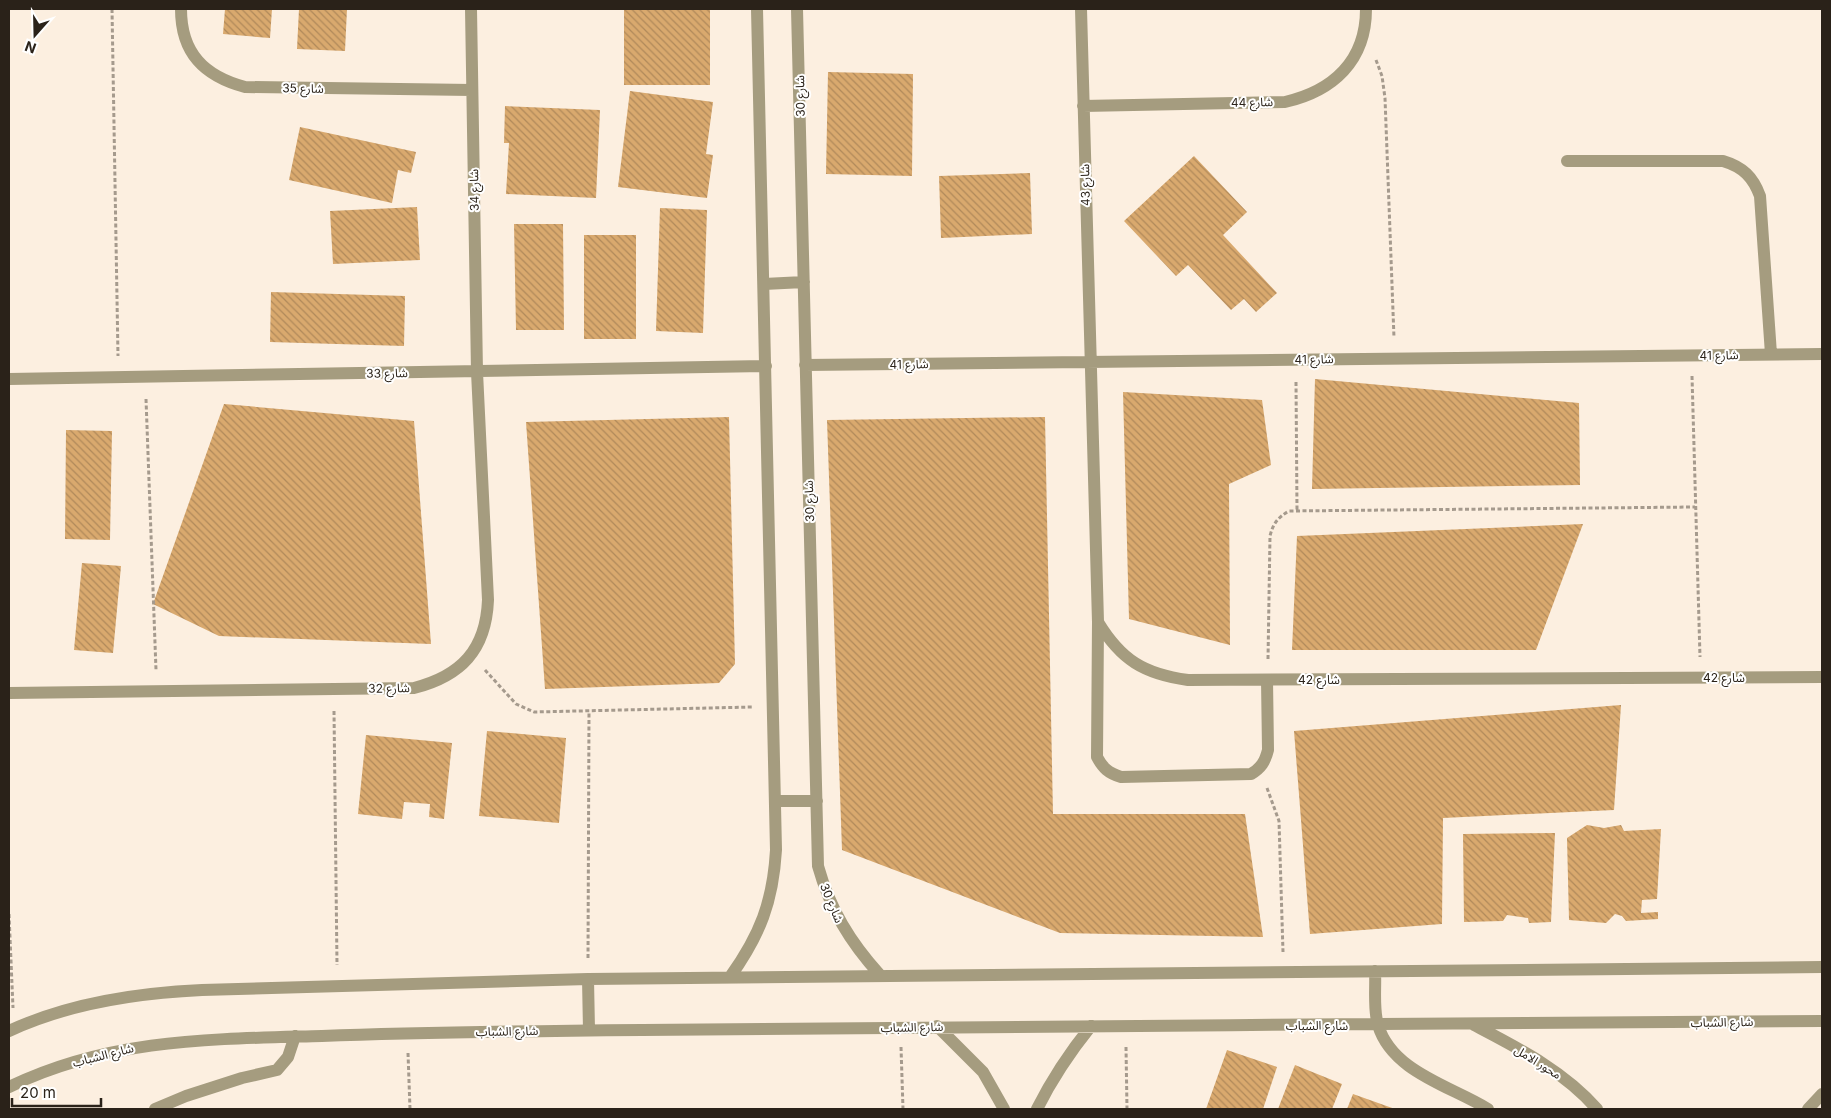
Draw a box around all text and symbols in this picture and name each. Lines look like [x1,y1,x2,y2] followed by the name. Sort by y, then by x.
[10,10,60,60] north arrow
[22,38,38,57] text: N
[792,75,810,117] street label: شارع 30
[282,80,324,98] street label: شارع 35
[1231,94,1273,112] street label: شارع 44
[1077,164,1095,206] street label: شارع 43
[466,169,484,211] street label: شارع 34
[1699,347,1739,365] street label: شارع 41
[1294,351,1334,369] street label: شارع 41
[889,356,929,374] street label: شارع 41
[366,365,408,383] street label: شارع 33
[801,480,819,522] street label: شارع 30
[1703,670,1745,687] street label: شارع 42
[1298,672,1340,689] street label: شارع 42
[368,680,410,698] street label: شارع 32
[815,881,847,926] street label: شارع 30
[1691,1014,1753,1032] street label: شارع الشباب
[1286,1018,1348,1035] street label: شارع الشباب
[881,1019,943,1037] street label: شارع الشباب
[476,1023,538,1041] street label: شارع الشباب
[71,1040,136,1072] street label: شارع الشباب
[1512,1042,1564,1082] street label: محور الامل
[12,1076,101,1108] scale bar
[20,1083,56,1102] text: 20 m

